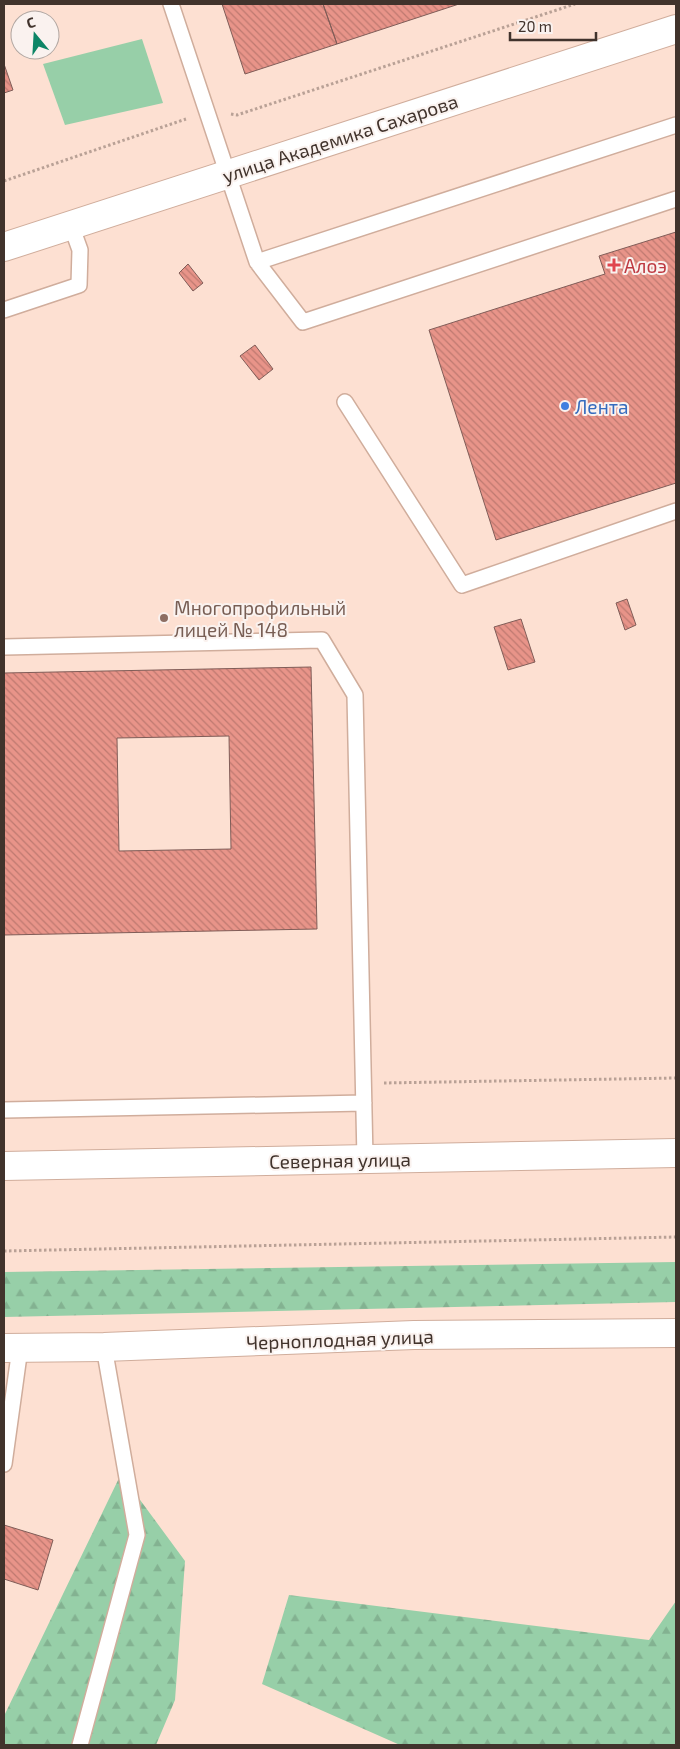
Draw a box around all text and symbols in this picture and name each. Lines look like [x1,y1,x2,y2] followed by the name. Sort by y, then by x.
[10,10,60,60] north arrow
[510,10,596,42] scale bar
[24,13,37,32] text: С
[518,17,552,35] text: 20 m
[219,89,461,188] street label: улица Академика Сахарова
[624,254,667,277] place label: Алоэ
[608,259,620,271] marker: Алоэ
[575,395,629,418] place label: Лента
[559,400,571,412] marker: Лента
[174,596,346,641] place label: Многопрофильный лицей № 148
[158,612,170,624] marker: Многопрофильный лицей № 148
[269,1147,411,1174] street label: Северная улица
[246,1324,434,1355] street label: Черноплодная улица

